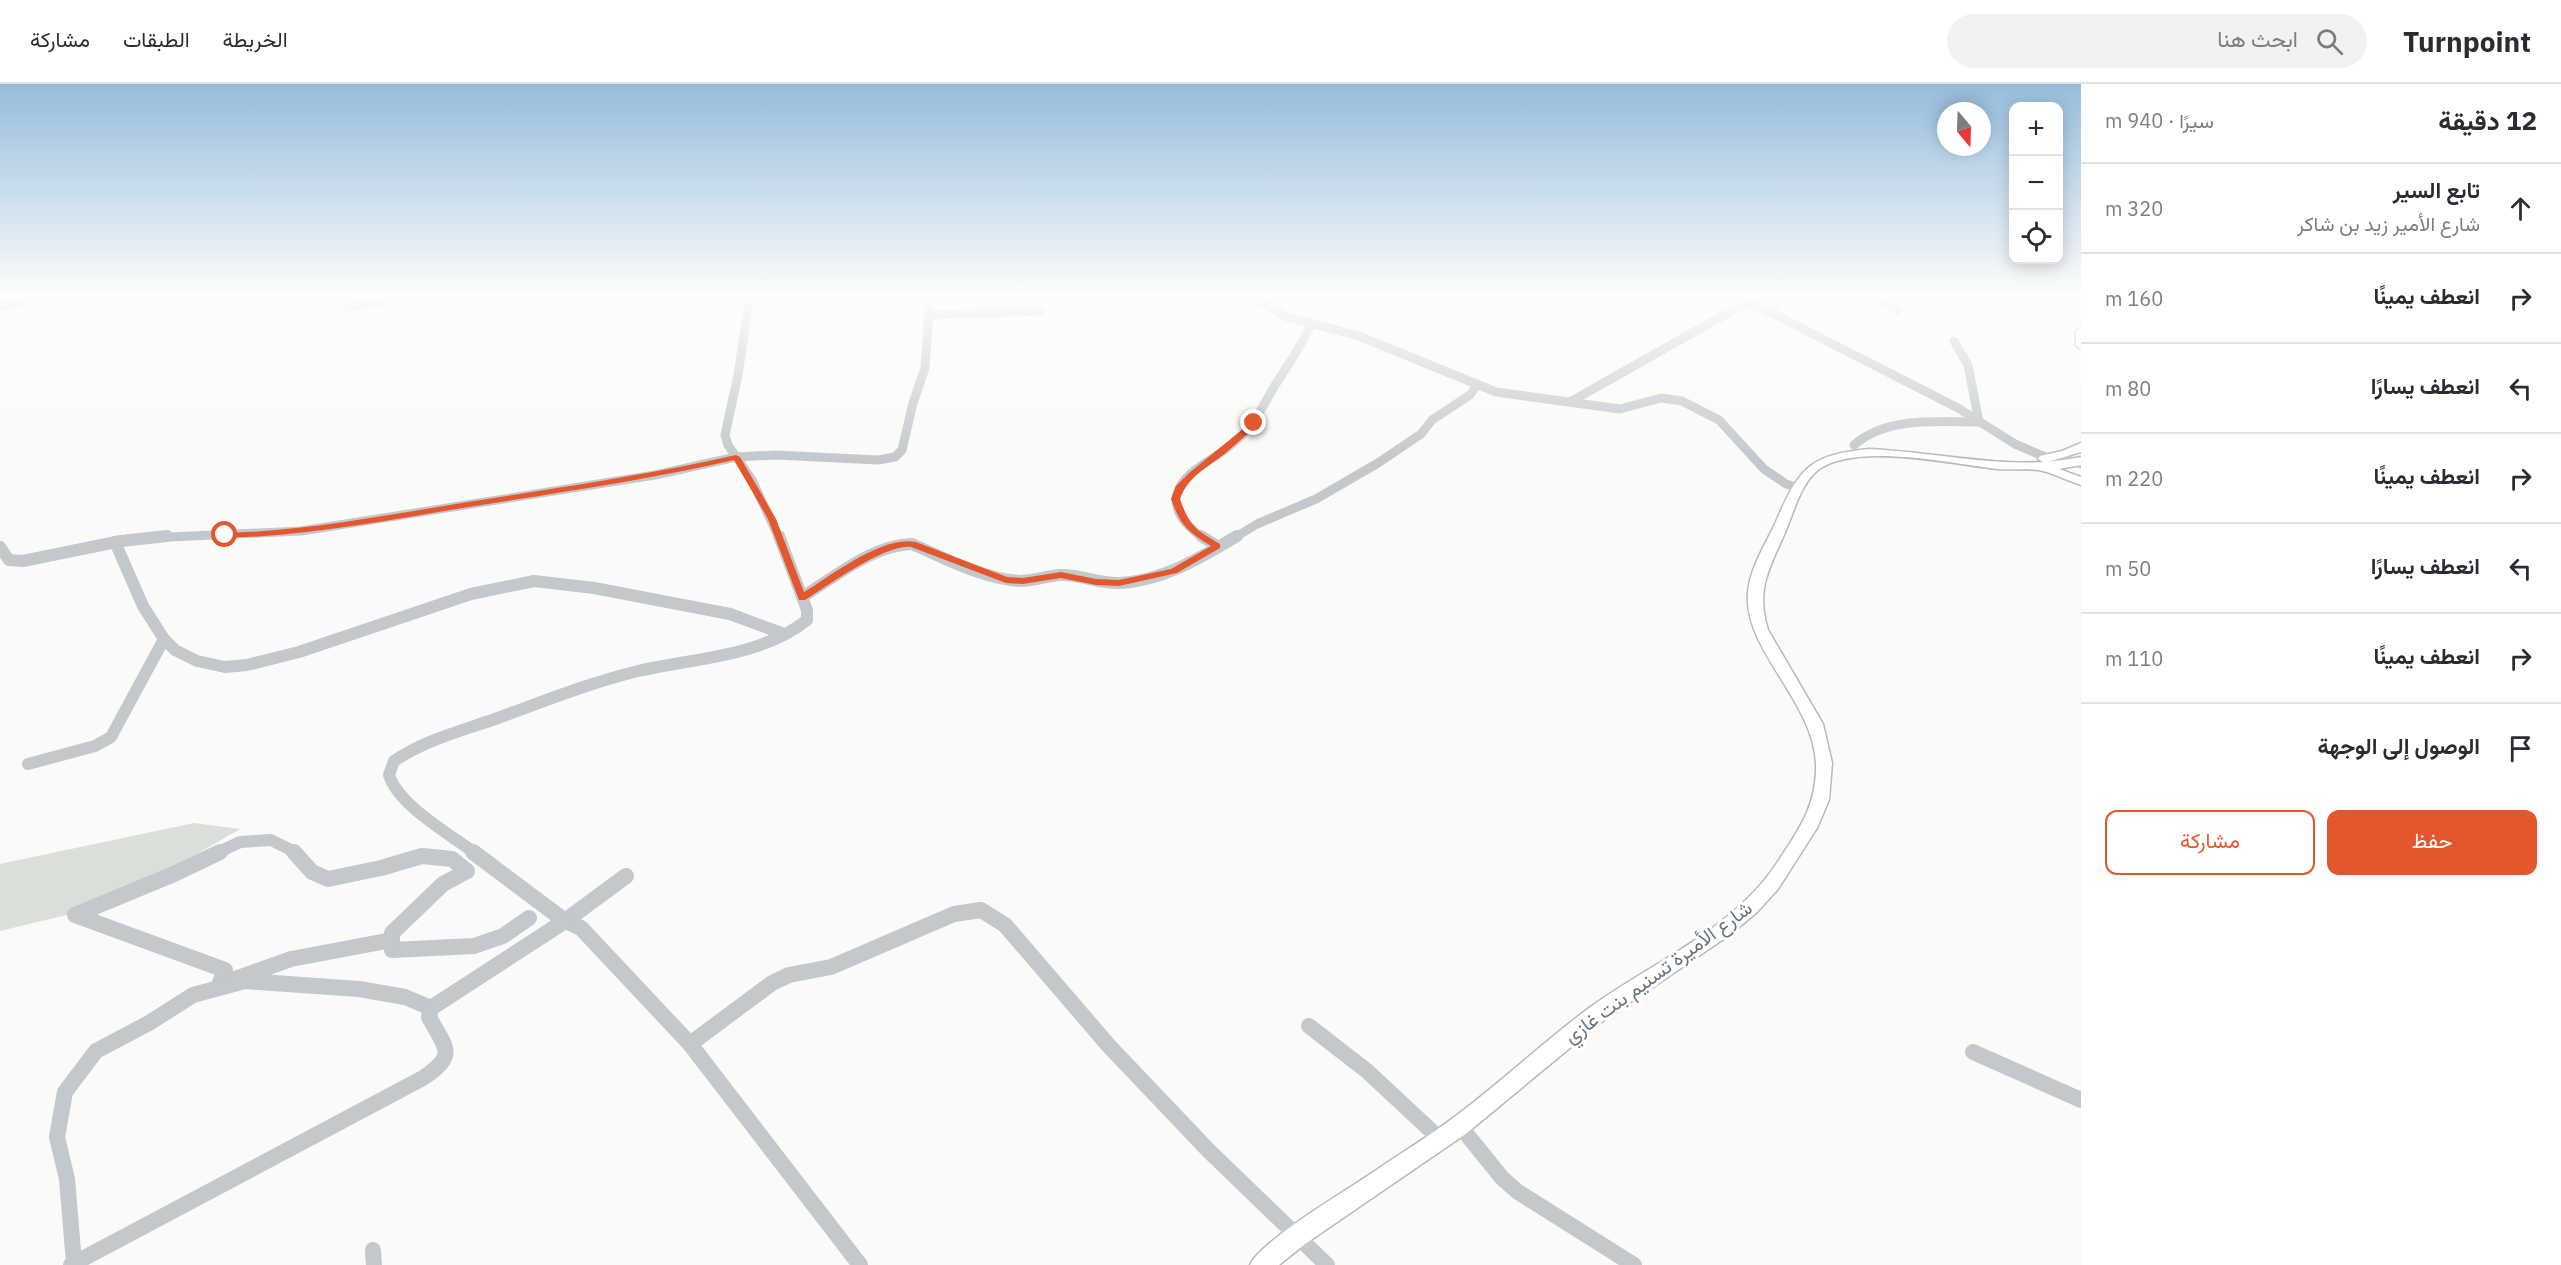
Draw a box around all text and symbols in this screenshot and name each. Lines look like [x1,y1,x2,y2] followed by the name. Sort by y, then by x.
[1947,14,2367,68] search box
[2403,23,2531,60] text: Turnpoint
[2217,24,2298,53] text: ابحث هنا
[30,25,90,53] text: مشاركة
[123,25,190,53] text: الطبقات
[223,25,288,53] text: الخريطة
[2313,25,2346,58] icon: search
[1937,102,1991,156] north arrow
[2009,102,2063,264] map controls
[2009,102,2063,156] button: +
[2438,103,2537,137] text: 12 دقيقة
[2105,107,2214,134] text: سيرًا · 940 m
[2009,156,2063,210] button: −
[2393,175,2480,204] text: تابع السير
[2504,192,2537,225] icon: ahead
[2105,195,2163,222] text: 320 m
[2009,210,2063,264] button: locate
[2297,210,2480,237] text: شارع الأمير زيد بن شاكر
[2373,281,2480,310] text: انعطف يمينًا
[2504,282,2537,315] icon: right
[2105,285,2163,312] text: 160 m
[2371,371,2480,400] text: انعطف يسارًا
[2504,372,2537,405] icon: left
[2105,375,2151,402] text: 80 m
[1240,409,1266,435] route end
[2373,461,2480,490] text: انعطف يمينًا
[2504,462,2537,495] icon: right
[2105,465,2163,492] text: 220 m
[211,521,237,547] route start
[2371,551,2480,580] text: انعطف يسارًا
[2504,552,2537,585] icon: left
[2105,555,2151,582] text: 50 m
[2373,641,2480,670] text: انعطف يمينًا
[2504,642,2537,675] icon: right
[2105,645,2163,672] text: 110 m
[2318,731,2480,760] text: الوصول إلى الوجهة
[2504,732,2537,765] icon: arrive
[2105,810,2315,875] button: مشاركة
[2327,810,2537,875] button: حفظ
[1558,894,1760,1052] street label: شارع الأميرة تسنيم بنت غازي

